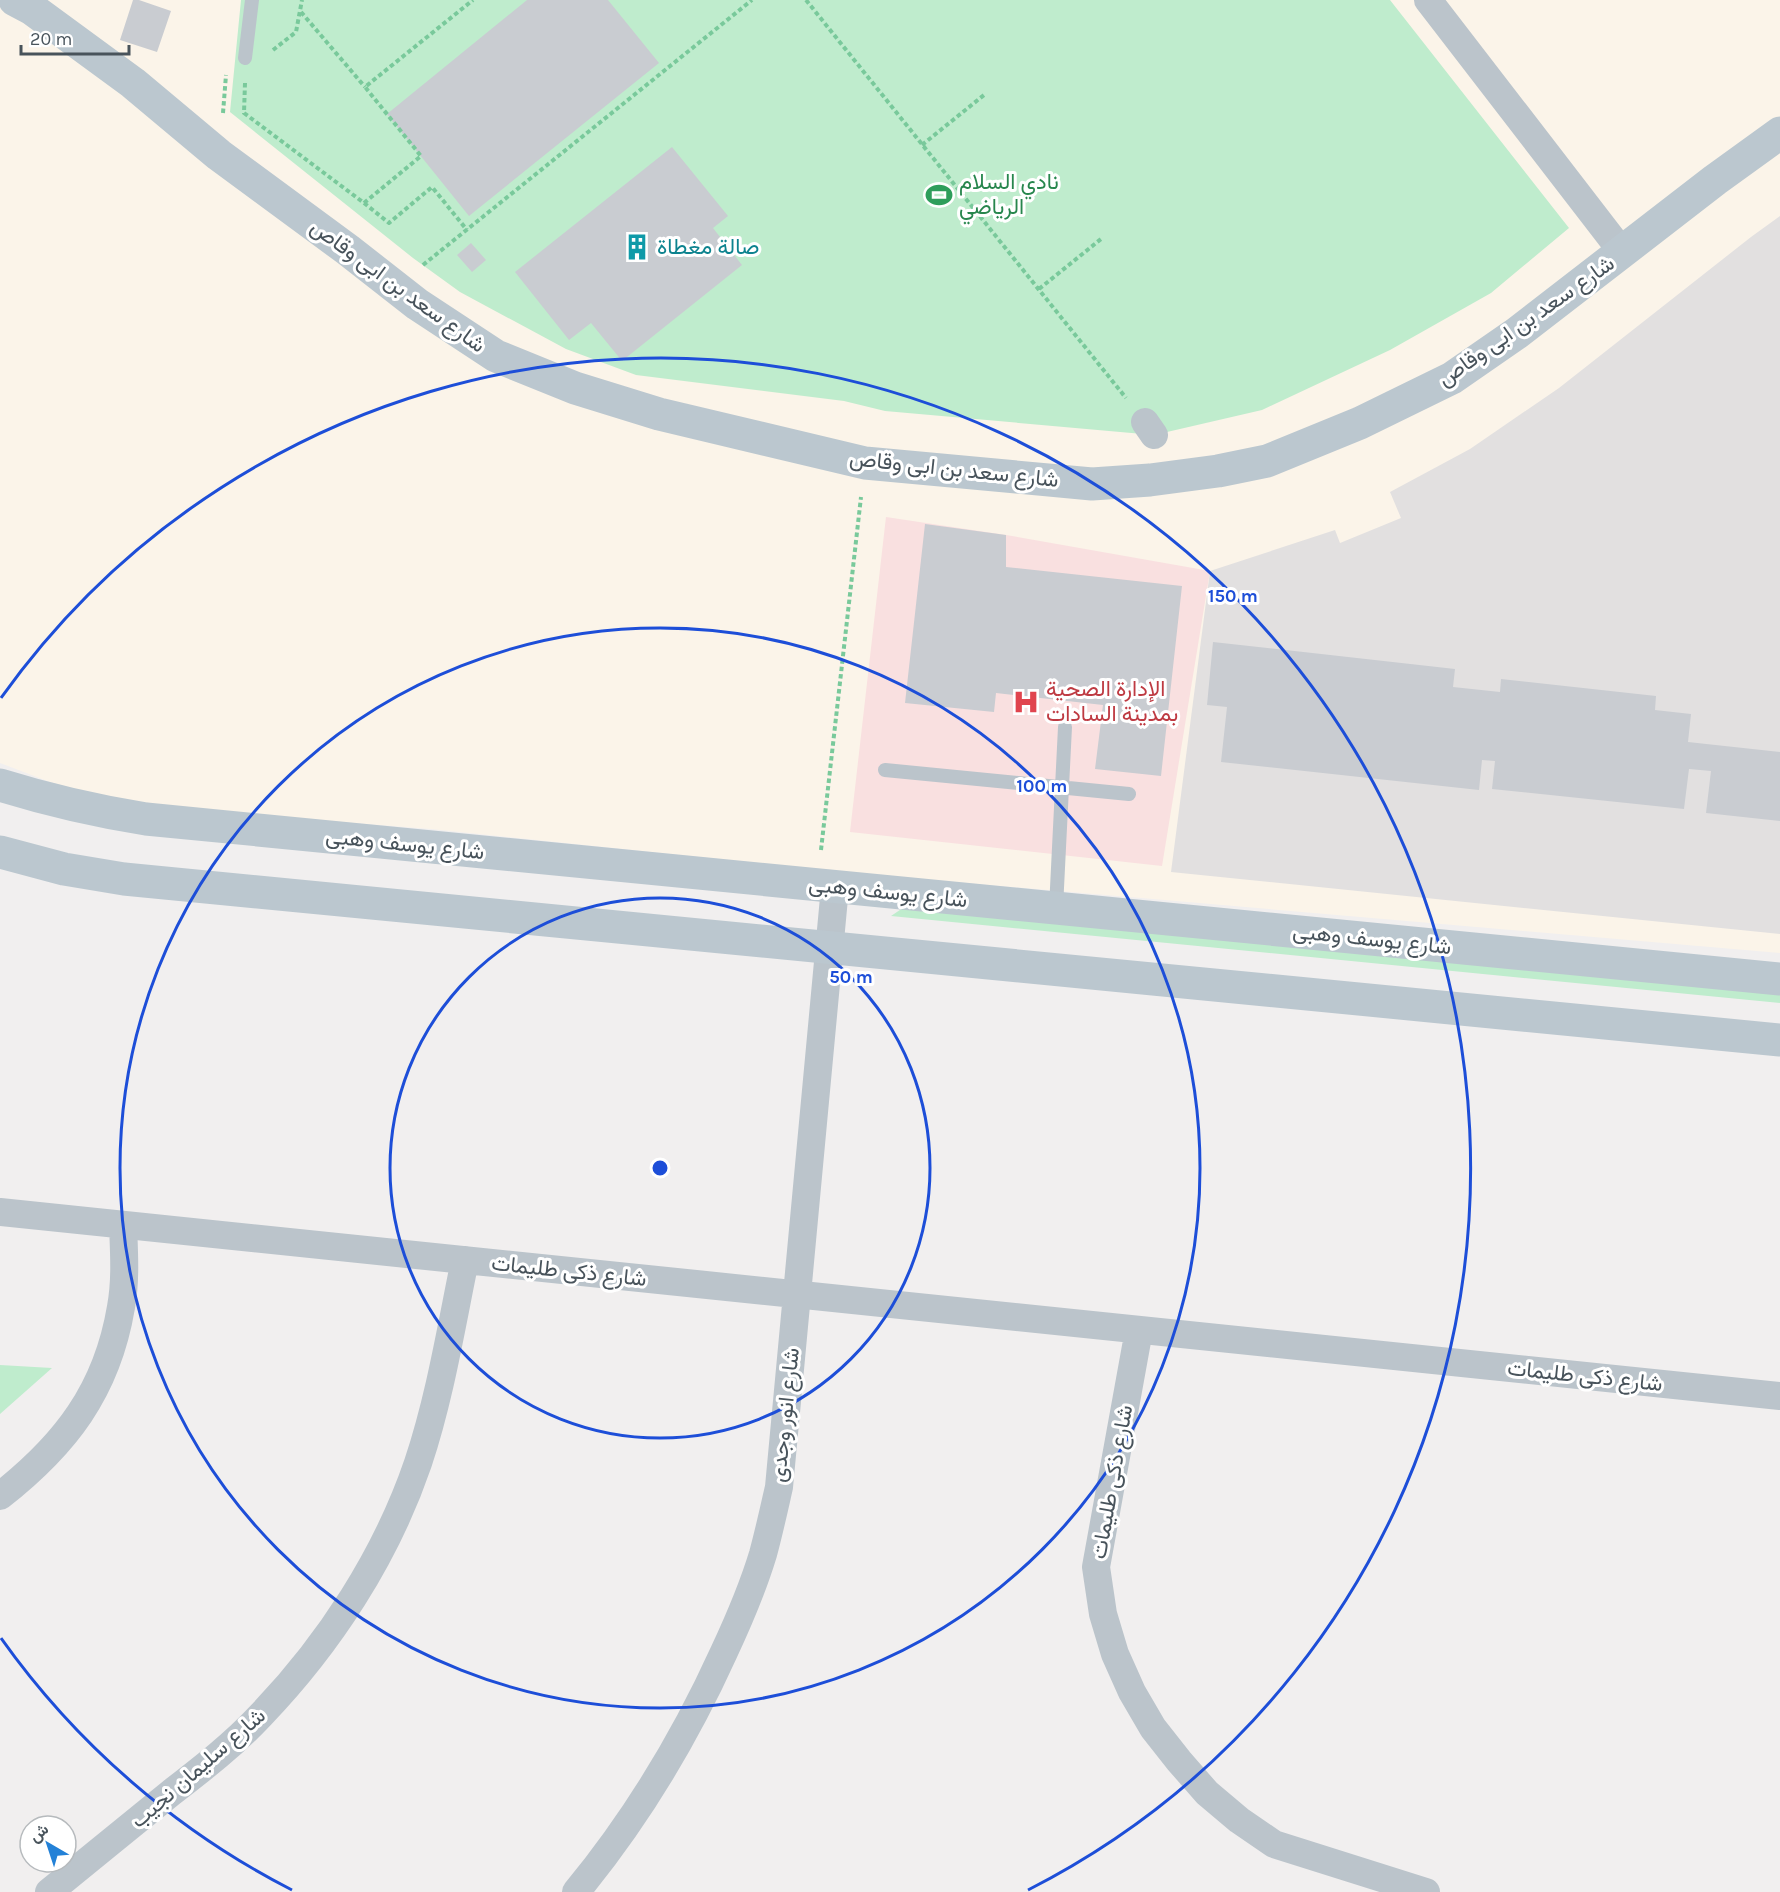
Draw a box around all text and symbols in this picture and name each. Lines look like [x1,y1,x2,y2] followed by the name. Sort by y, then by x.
[21,18,129,56] scale bar
[30,28,72,50] text: 20 m
[959,169,1059,225] place label: نادي السلام الرياضي
[924,180,954,210] sports icon: نادي السلام الرياضي
[305,214,491,359] street label: شارع سعد بن ابى وقاص
[622,232,652,262] building icon: صالة مغطاة
[657,234,759,260] place label: صالة مغطاة
[1432,250,1620,393] street label: شارع سعد بن ابى وقاص
[848,445,1060,494] street label: شارع سعد بن ابى وقاص
[1208,585,1258,607] text: 150 m
[1046,676,1178,727] place label: الإدارة الصحية بمدينة السادات
[1011,687,1041,717] hospital icon: الإدارة الصحية بمدينة السادات
[1017,775,1067,797] text: 100 m
[324,823,486,866] street label: شارع يوسف وهبى
[807,871,969,914] street label: شارع يوسف وهبى
[1291,918,1453,961] street label: شارع يوسف وهبى
[829,966,873,988] text: 50 m
[650,1158,670,1178] centre of rings
[490,1250,648,1293] street label: شارع ذكى طليمات
[765,1346,806,1484] street label: شارع انور وجدى
[1506,1355,1664,1398] street label: شارع ذكى طليمات
[1086,1403,1139,1561] street label: شارع ذكى طليمات
[125,1702,271,1834] street label: شارع سليمان نجيب
[18,1814,78,1874] north arrow
[25,1819,52,1846] text: ش

